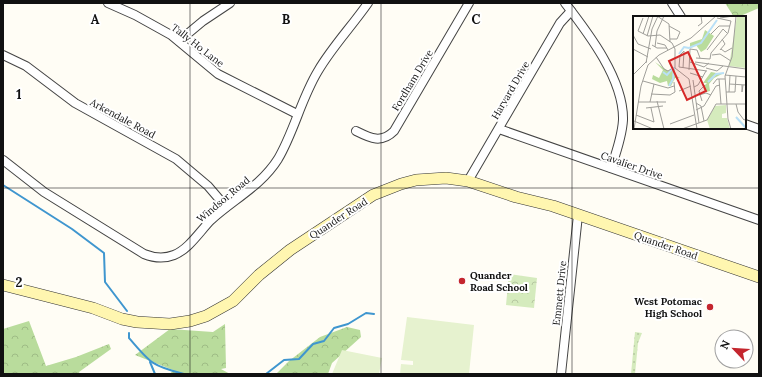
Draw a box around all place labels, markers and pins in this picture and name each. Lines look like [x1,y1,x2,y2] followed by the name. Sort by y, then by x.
[470,269,528,294] place label: Quander Road School
[457,276,467,286] marker: Quander Road School
[634,295,703,320] place label: West Potomac High School
[705,302,715,312] marker: West Potomac High School

